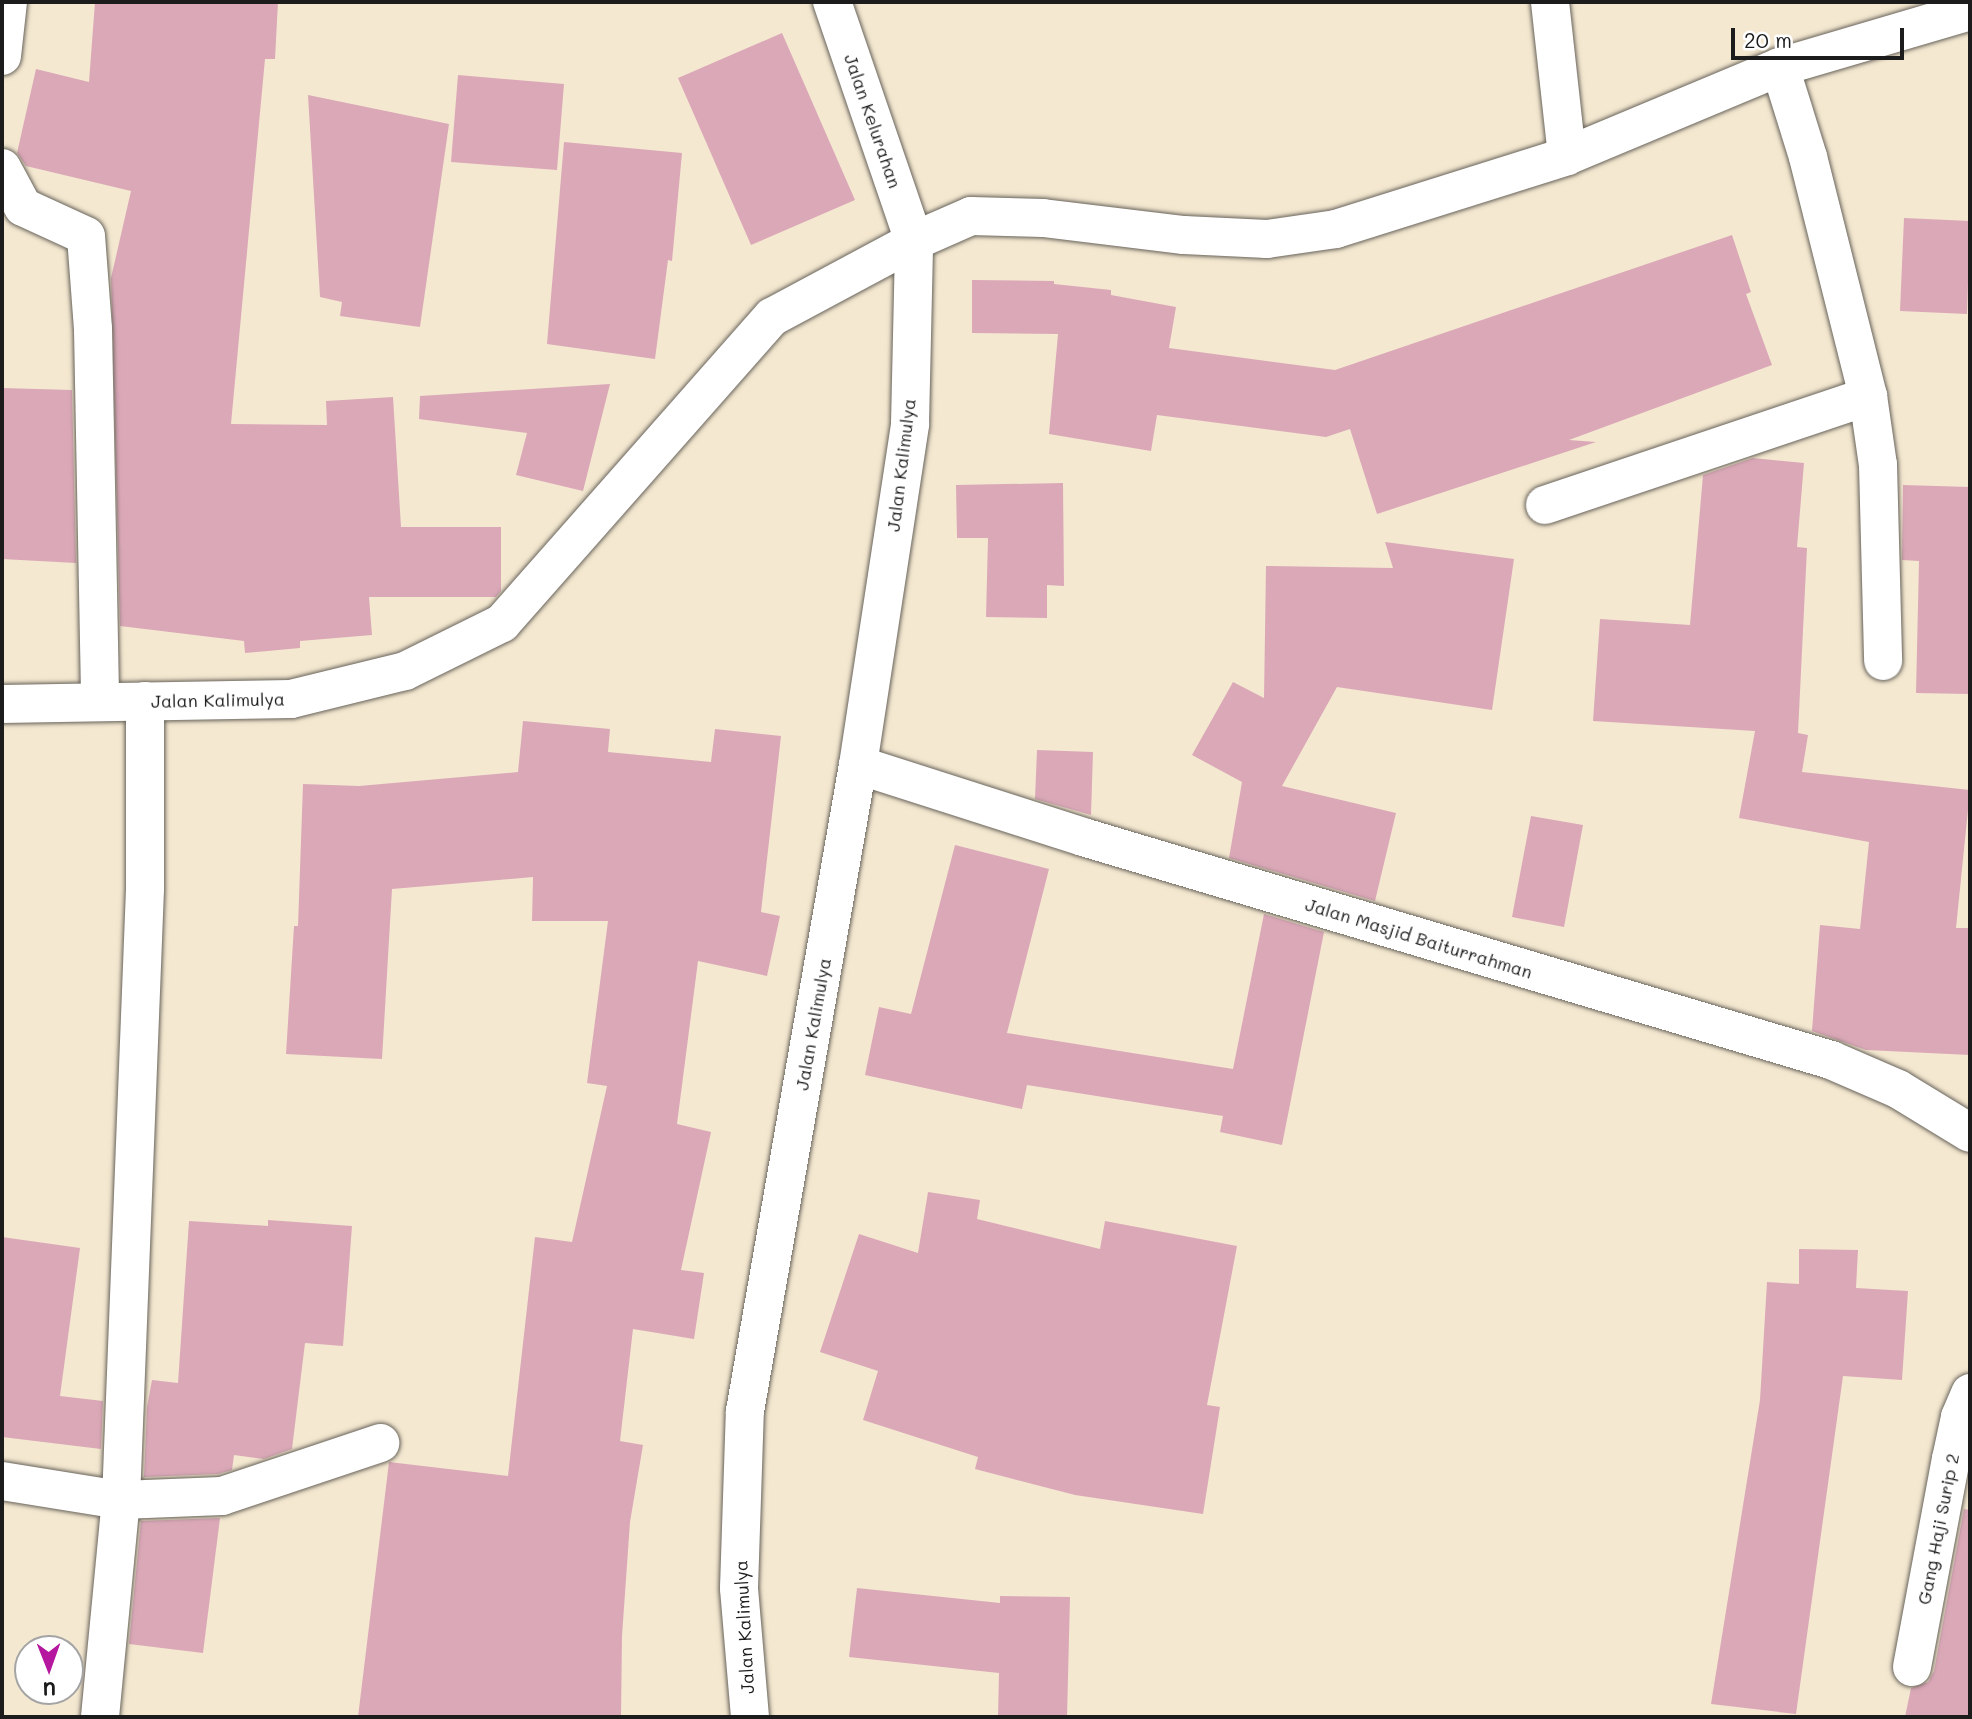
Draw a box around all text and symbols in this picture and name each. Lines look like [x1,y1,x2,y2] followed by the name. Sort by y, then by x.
[1734,14,1907,58] scale bar
[1744,26,1792,53] text: 20 m
[840,51,906,191] street label: Jalan Kelurahan
[882,397,920,533] street label: Jalan Kalimulya
[151,688,285,712] street label: Jalan Kalimulya
[1303,893,1535,983] street label: Jalan Masjid Baiturrahman
[791,956,835,1092] street label: Jalan Kalimulya
[1913,1452,1963,1606] street label: Gang Haji Surip 2
[730,1560,758,1694] street label: Jalan Kalimulya
[14,1635,84,1705] north arrow
[42,1677,56,1702] text: U

